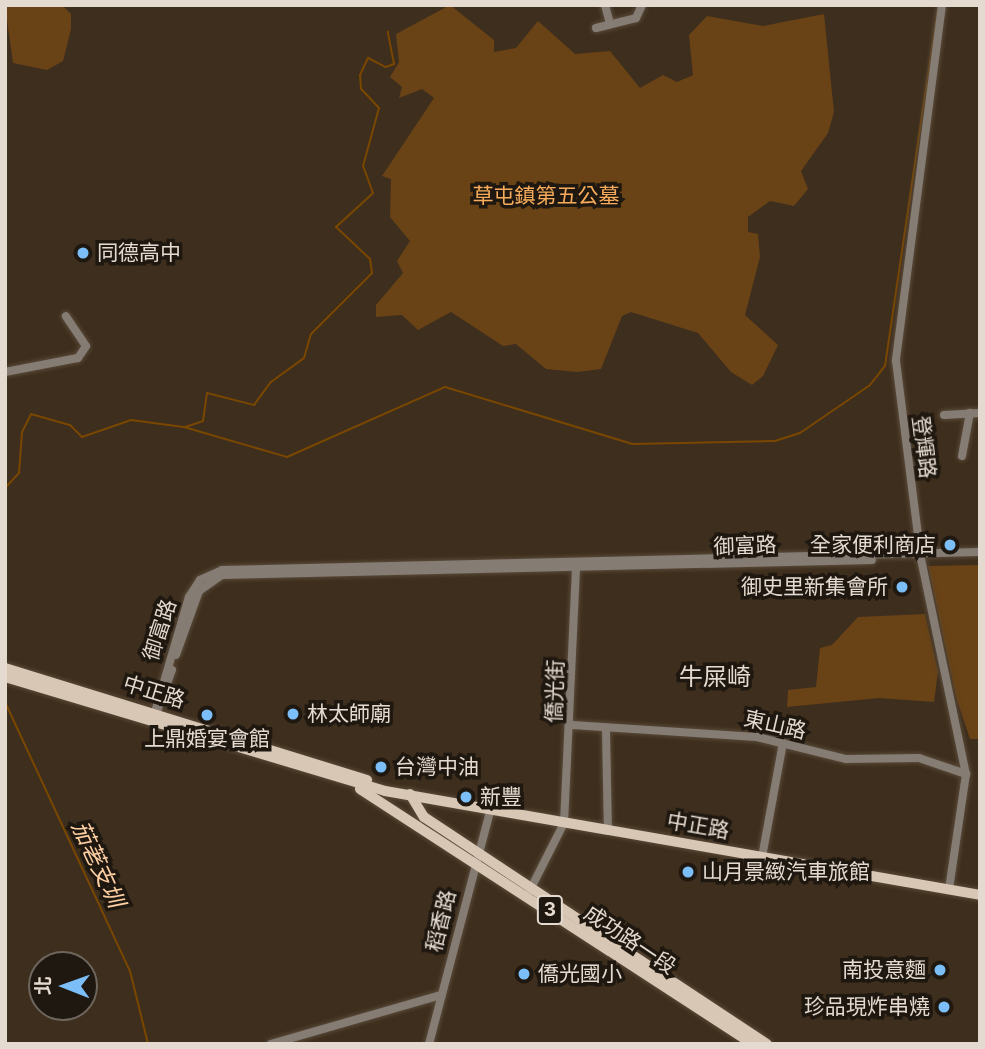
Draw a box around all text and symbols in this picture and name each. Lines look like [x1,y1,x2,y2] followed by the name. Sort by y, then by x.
[473,183,619,209] park label: 草屯鎮第五公墓
[97,240,181,266] place label: 同德高中
[75,245,91,261] marker: 同德高中
[908,414,940,480] street label: 登輝路
[713,532,777,560] street label: 御富路
[810,532,936,558] place label: 全家便利商店
[942,537,958,553] marker: 全家便利商店
[741,574,888,600] place label: 御史里新集會所
[894,579,910,595] marker: 御史里新集會所
[138,596,182,664] street label: 御富路
[541,659,569,723] street label: 僑光街
[679,663,751,691] district label: 牛屎崎
[120,671,188,713] street label: 中正路
[307,701,391,727] place label: 林太師廟
[285,706,301,722] marker: 林太師廟
[741,706,809,744] street label: 東山路
[199,707,215,723] marker: 上鼎婚宴會館
[144,726,270,752] place label: 上鼎婚宴會館
[395,754,479,780] place label: 台灣中油
[373,759,389,775] marker: 台灣中油
[480,784,522,810] place label: 新豐
[458,789,474,805] marker: 新豐
[665,808,731,844] street label: 中正路
[66,816,130,912] water label: 茄荖支圳
[702,859,870,885] place label: 山月景緻汽車旅館
[680,864,696,880] marker: 山月景緻汽車旅館
[421,887,461,955] street label: 稻香路
[536,894,564,926] road number: 3
[579,900,681,980] street label: 成功路一段
[28,951,98,1021] north arrow
[842,957,926,983] place label: 南投意麵
[538,961,622,987] place label: 僑光國小
[932,962,948,978] marker: 南投意麵
[516,966,532,982] marker: 僑光國小
[32,976,55,995] text: 北
[804,994,930,1020] place label: 珍品現炸串燒
[936,999,952,1015] marker: 珍品現炸串燒

